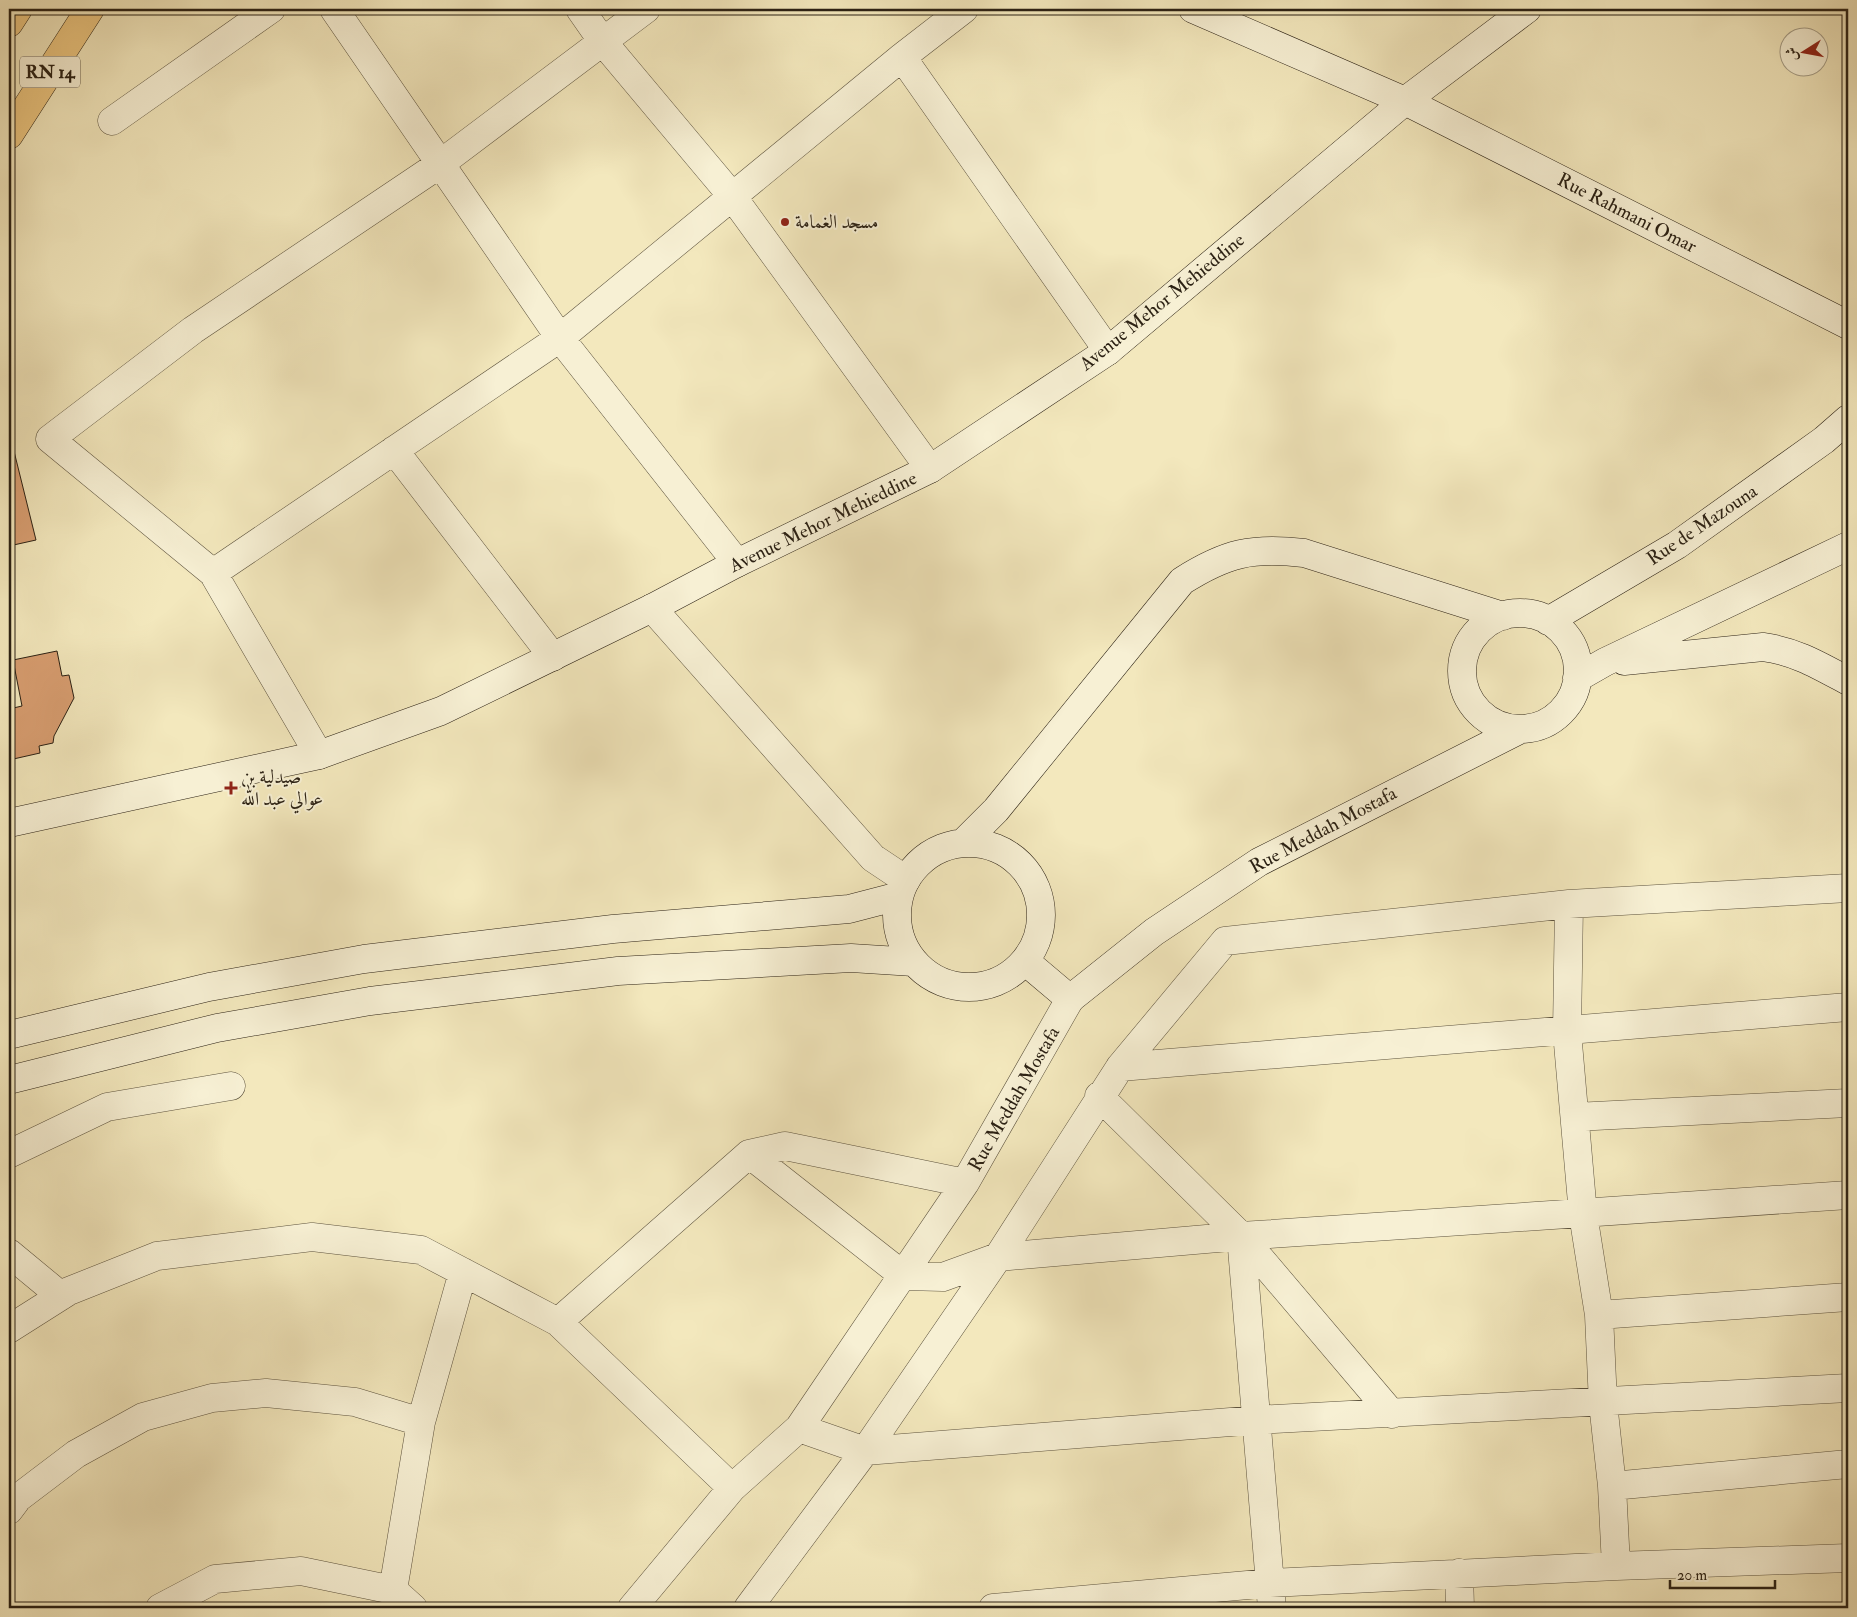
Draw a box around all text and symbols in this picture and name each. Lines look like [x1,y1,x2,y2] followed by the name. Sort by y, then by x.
[1780,28,1830,78] north arrow
[1782,46,1801,63] text: ش
[20,56,80,88] road number: RN 14
[1553,168,1701,258] street label: Rue Rahmani Omar
[795,210,878,234] place label: مسجد الغمامة
[779,216,791,228] marker: مسجد الغمامة
[1074,228,1249,377] street label: Avenue Mehor Mehieddine
[724,466,921,578] street label: Avenue Mehor Mehieddine
[1642,479,1762,571] street label: Rue de Mazouna
[241,765,323,814] place label: صيدلية بن عوالي عبد الله
[1245,781,1401,879] street label: Rue Meddah Mostafa
[225,782,237,794] marker: صيدلية بن عوالي عبد الله
[963,1022,1065,1176] street label: Rue Meddah Mostafa
[1670,1557,1774,1589] scale bar
[1677,1566,1707,1585] text: 20 m

